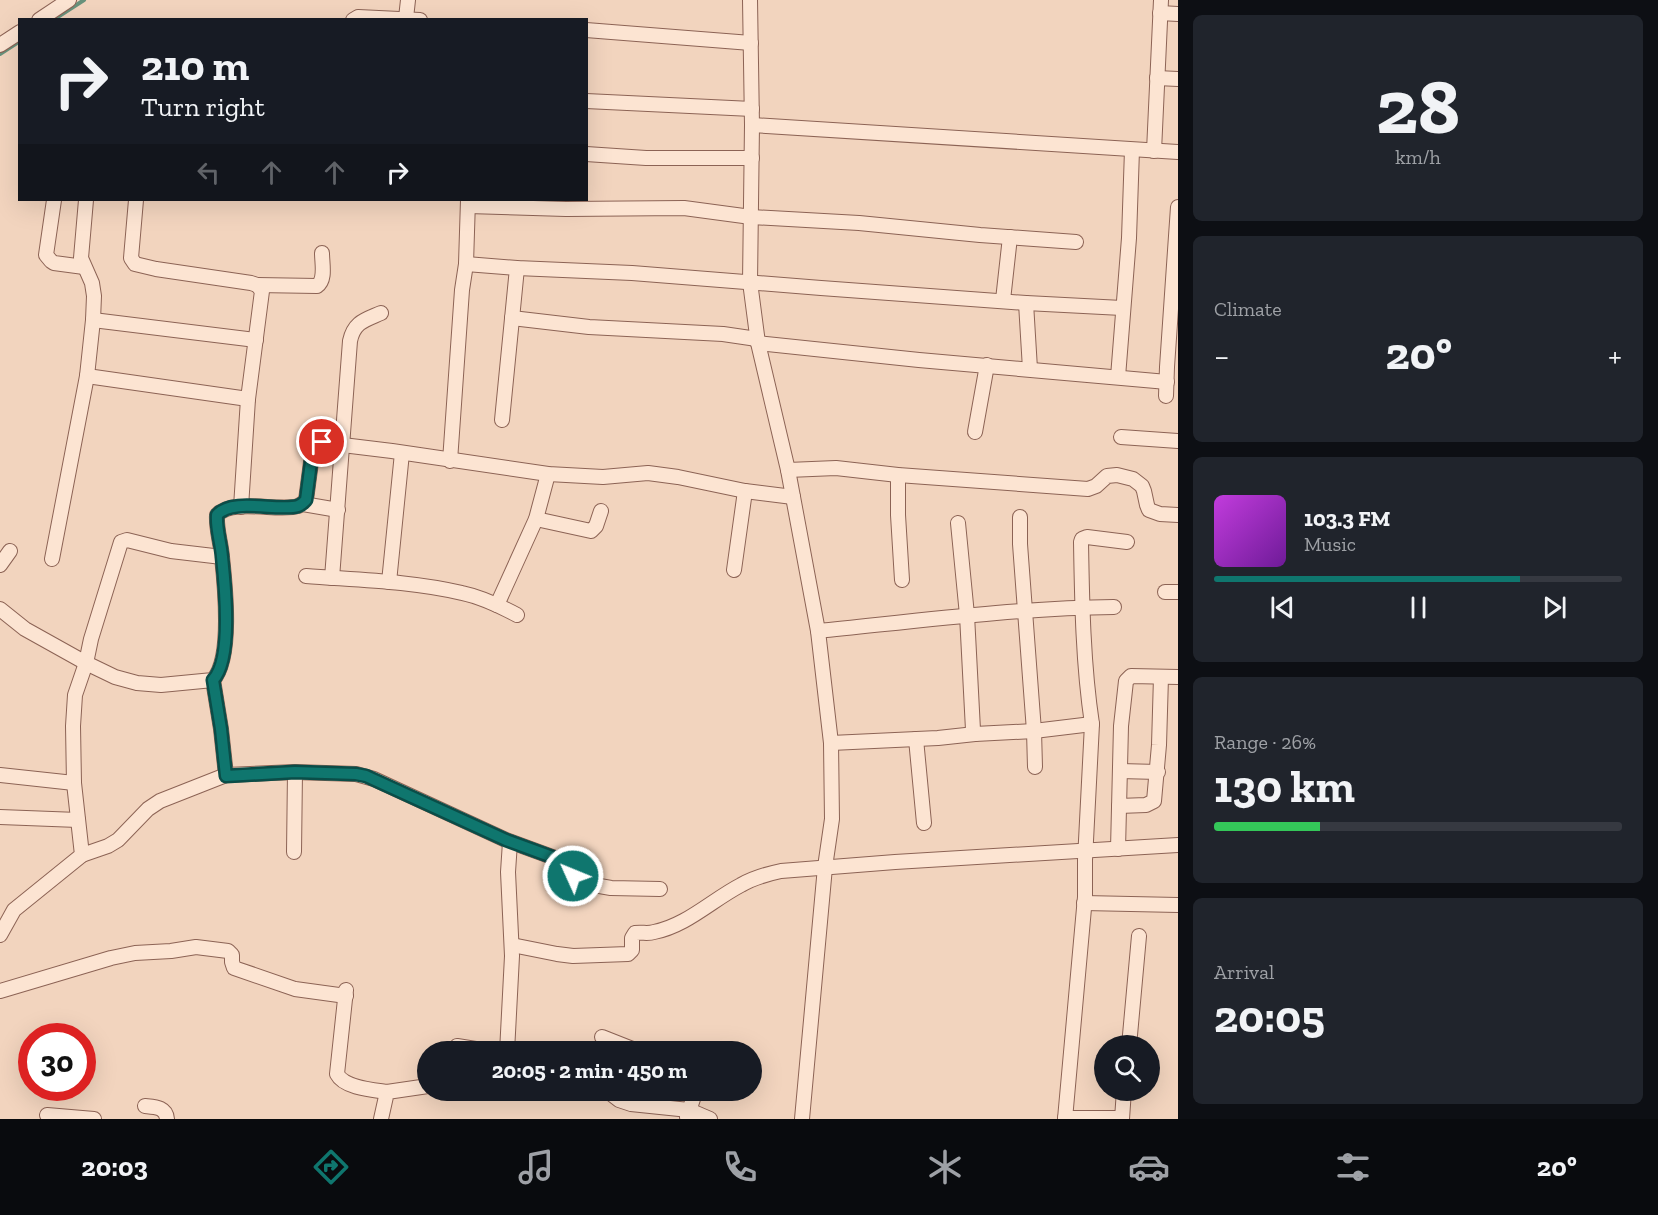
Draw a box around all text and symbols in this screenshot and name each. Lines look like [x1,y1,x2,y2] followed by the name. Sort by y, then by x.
[141,40,249,91] text: 210 m
[42,42,120,120] icon: right
[1376,59,1460,153] text: 28
[141,91,265,123] text: Turn right
[1395,145,1441,169] text: km/h
[192,156,225,189] icon: left
[255,156,288,189] icon: ahead
[318,156,351,189] icon: ahead
[381,156,414,189] icon: right
[1214,297,1282,321] text: Climate
[1386,327,1452,381] text: 20°
[1214,336,1229,375] text: −
[1608,336,1622,375] text: +
[296,416,347,467] pin
[305,425,338,458] icon: arrive
[1304,505,1390,532] text: 103.3 FM
[1304,532,1356,556] text: Music
[1266,591,1299,624] icon: previous
[1402,591,1435,624] icon: pause
[1538,591,1571,624] icon: next
[1214,730,1316,754] text: Range · 26%
[1214,760,1355,814] text: 130 km
[541,844,605,908] position arrow
[1214,960,1274,984] text: Arrival
[1214,990,1325,1044] text: 20:05
[18,1023,96,1101] speed limit sign: 30
[1094,1035,1160,1101] map controls
[1094,1035,1160,1101] button: search
[492,1057,687,1084] text: 20:05 · 2 min · 450 m
[310,1146,352,1188] icon: directions
[515,1146,557,1188] icon: music
[719,1146,761,1188] icon: phone
[924,1146,966,1188] icon: climate
[1128,1146,1170,1188] icon: car
[1332,1146,1374,1188] icon: filters
[81,1151,148,1183] text: 20:03
[1537,1151,1577,1183] text: 20°

